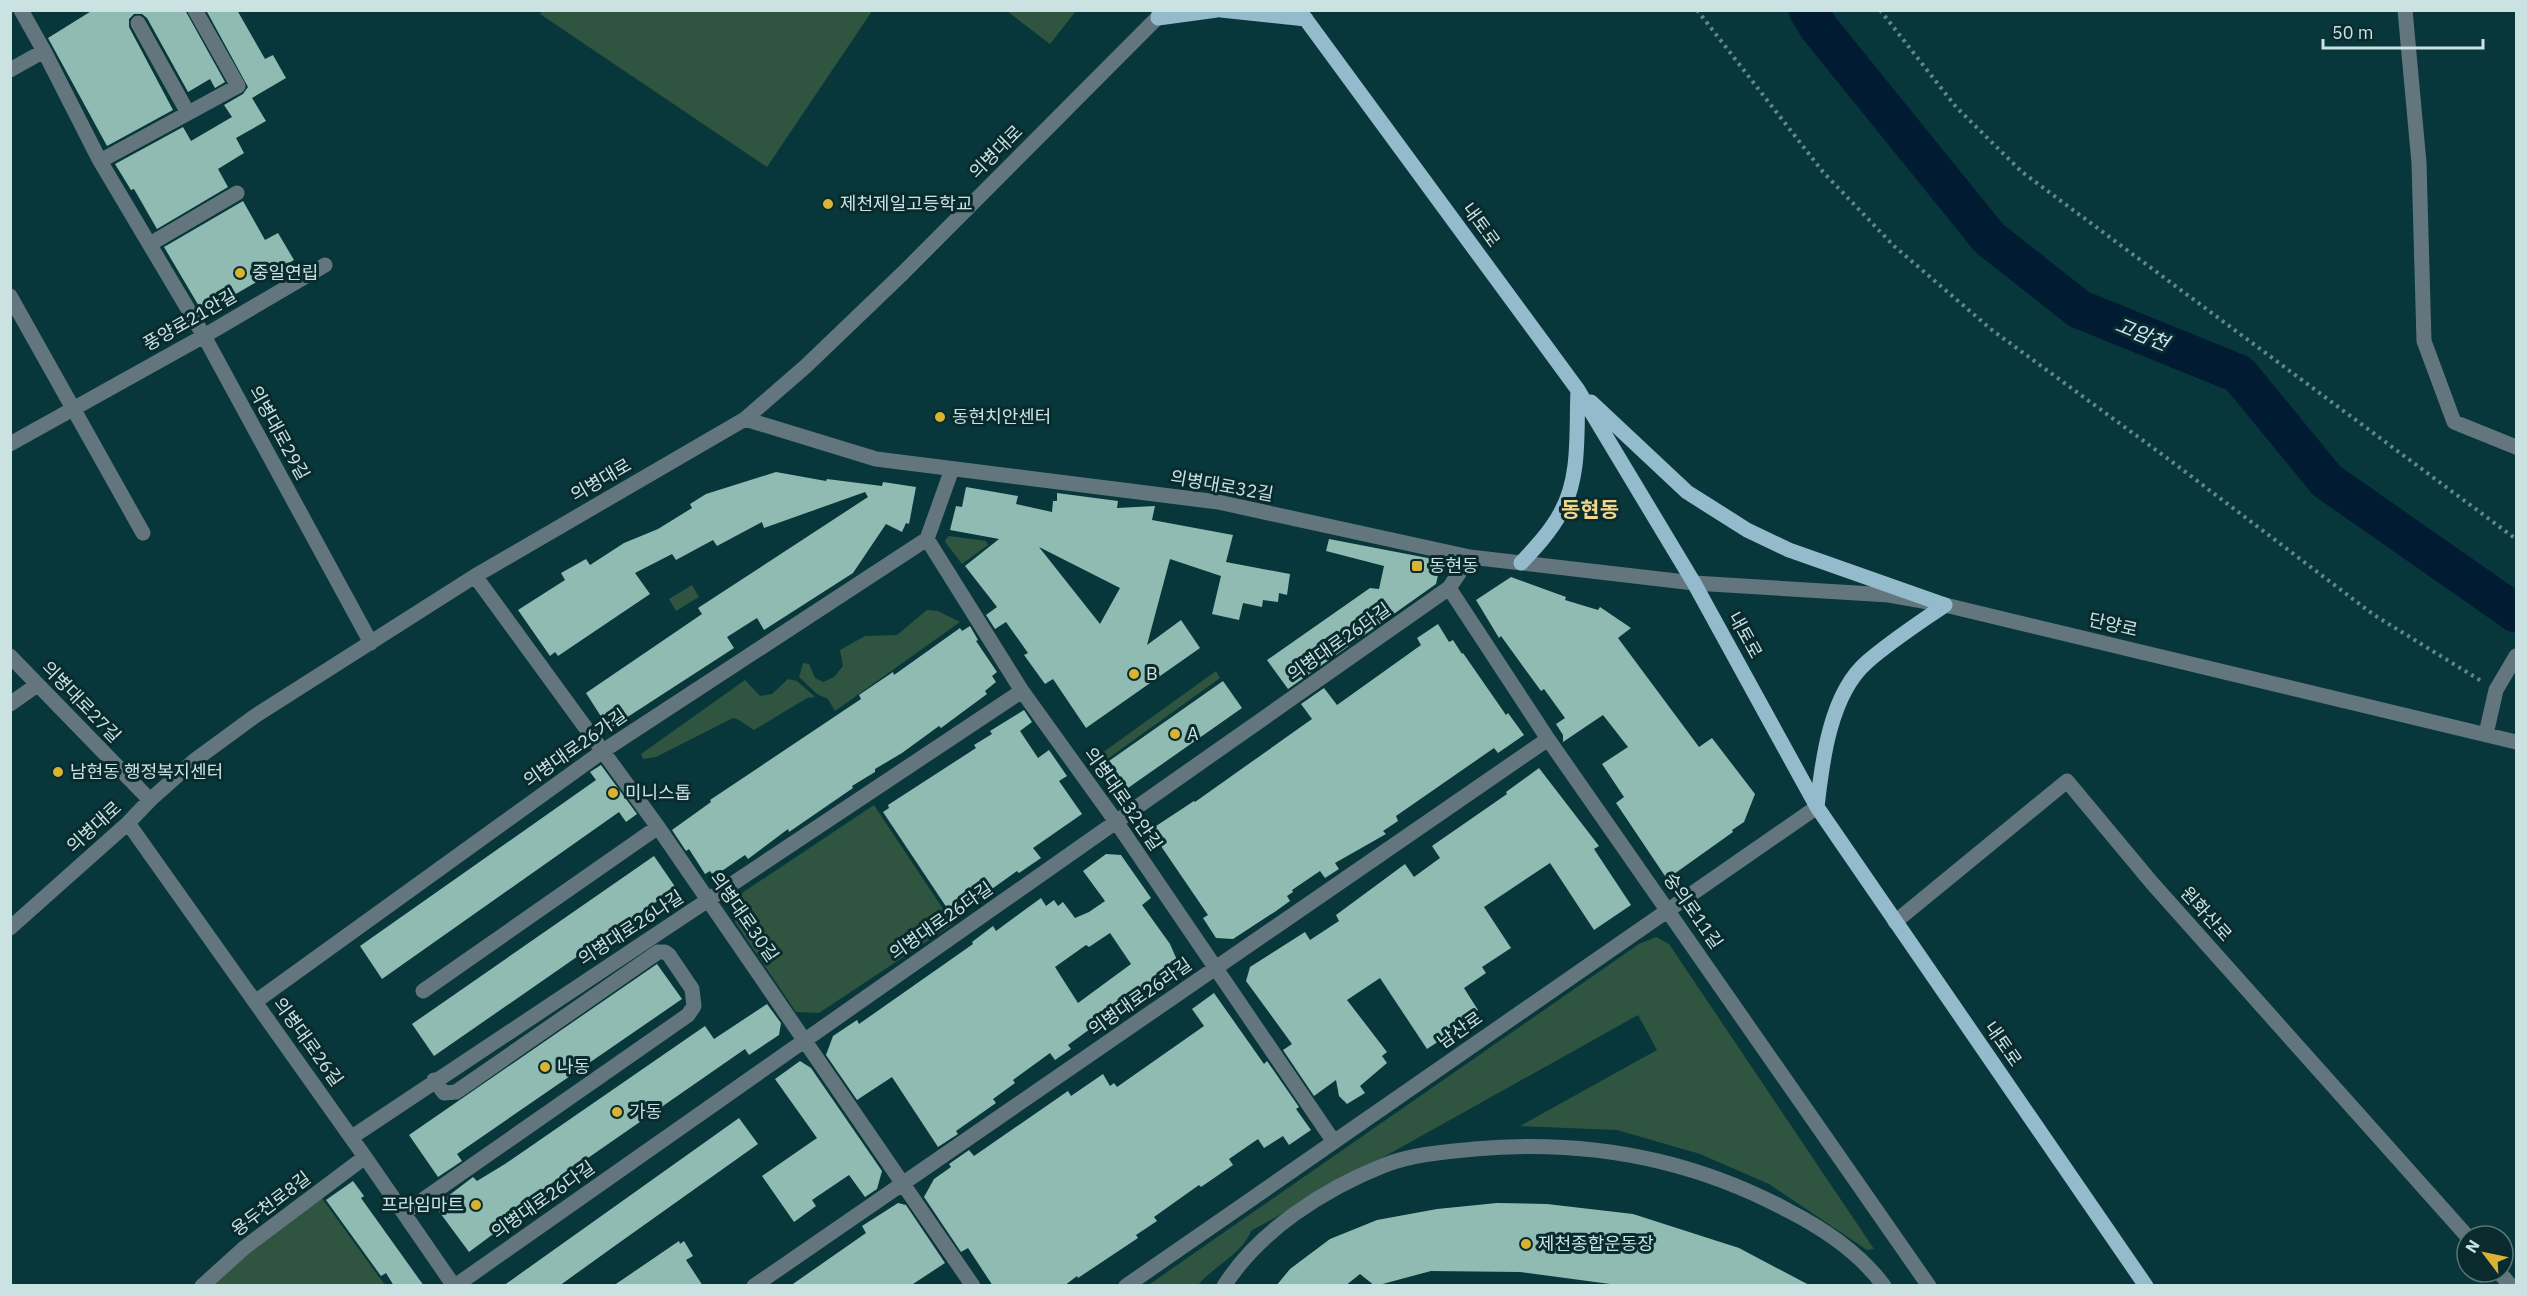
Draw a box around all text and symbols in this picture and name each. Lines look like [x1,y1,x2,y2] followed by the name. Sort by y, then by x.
[2323,12,2484,50] scale bar
[2332,21,2374,44] text: 50 m
[964,120,1027,183] street label: 의병대로
[840,192,972,215] place label: 제천제일고등학교
[821,197,835,211] marker: 제천제일고등학교
[1457,198,1505,252] street label: 내토로
[252,261,318,284] place label: 중일연립
[233,266,247,280] marker: 중일연립
[139,284,241,356] street label: 풍양로21안길
[2112,311,2175,357] water label: 고암천
[244,382,315,484] street label: 의병대로29길
[952,405,1051,428] place label: 동현치안센터
[933,410,947,424] marker: 동현치안센터
[566,453,635,506] street label: 의병대로
[1169,465,1275,506] street label: 의병대로32길
[1561,495,1619,523] district label: 동현동
[1429,554,1479,577] place label: 동현동
[1410,559,1424,573] marker: 동현동
[1283,597,1395,686] street label: 의병대로26다길
[1723,607,1768,662] street label: 내토로
[2086,608,2140,641] street label: 단양로
[37,656,126,747] street label: 의병대로27길
[1146,662,1158,685] place label: B
[1127,667,1141,681] marker: B
[519,703,631,792] street label: 의병대로26가길
[1187,722,1199,745] place label: A
[1168,727,1182,741] marker: A
[1079,743,1168,855] street label: 의병대로32안길
[70,760,223,783] place label: 남현동 행정복지센터
[51,765,65,779] marker: 남현동 행정복지센터
[625,781,691,804] place label: 미니스톱
[606,786,620,800] marker: 미니스톱
[61,796,126,857] street label: 의병대로
[705,867,784,966] street label: 의병대로30길
[1659,868,1728,953] street label: 숭의로11길
[885,876,997,965] street label: 의병대로26다길
[2176,881,2237,946] street label: 원화산로
[574,885,688,970] street label: 의병대로26나길
[1084,952,1196,1041] street label: 의병대로26라길
[268,993,348,1091] street label: 의병대로26길
[1433,1006,1487,1053] street label: 남산로
[1980,1017,2027,1071] street label: 내토로
[557,1055,590,1078] place label: 나동
[538,1060,552,1074] marker: 나동
[629,1100,662,1123] place label: 가동
[610,1105,624,1119] marker: 가동
[487,1155,599,1244] street label: 의병대로26다길
[226,1166,315,1241] street label: 용두천로8길
[381,1193,464,1216] place label: 프라임마트
[469,1198,483,1212] marker: 프라임마트
[2455,1224,2515,1284] north arrow
[1538,1232,1654,1255] place label: 제천종합운동장
[2461,1236,2484,1256] text: N
[1519,1237,1533,1251] marker: 제천종합운동장

